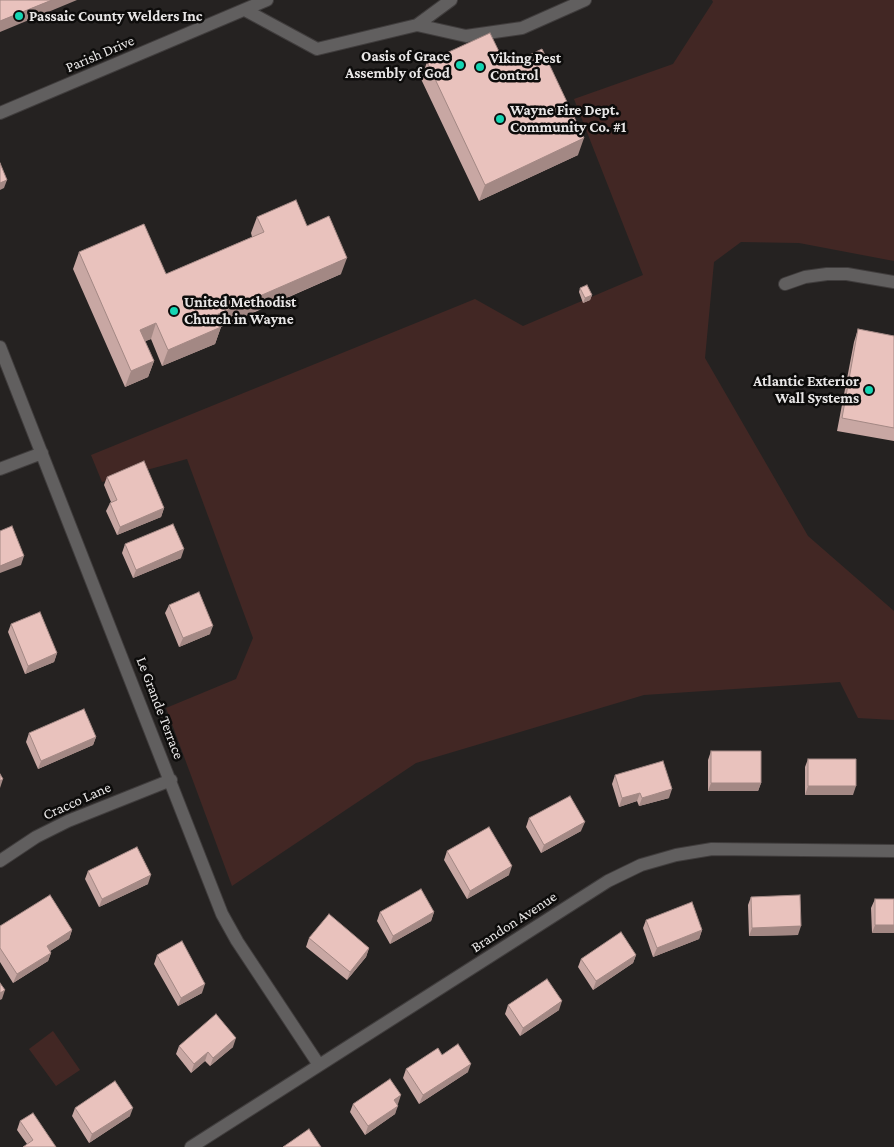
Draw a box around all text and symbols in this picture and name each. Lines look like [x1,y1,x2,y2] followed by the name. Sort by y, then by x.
[29,7,203,25] place label: Passaic County Welders Inc
[13,10,25,22] marker: Passaic County Welders Inc
[63,31,137,77] street label: Parish Drive
[345,47,450,82] place label: Oasis of Grace Assembly of God
[490,49,561,84] place label: Viking Pest Control
[454,59,466,71] marker: Oasis of Grace Assembly of God
[474,61,486,73] marker: Viking Pest Control
[510,101,626,136] place label: Wayne Fire Dept. Community Co. #1
[494,113,506,125] marker: Wayne Fire Dept. Community Co. #1
[184,293,296,328] place label: United Methodist Church in Wayne
[168,305,180,317] marker: United Methodist Church in Wayne
[753,372,859,407] place label: Atlantic Exterior Wall Systems
[863,384,875,396] marker: Atlantic Exterior Wall Systems
[132,654,188,762] street label: Le Grande Terrace
[40,778,114,824] street label: Cracco Lane
[468,888,560,956] street label: Brandon Avenue

